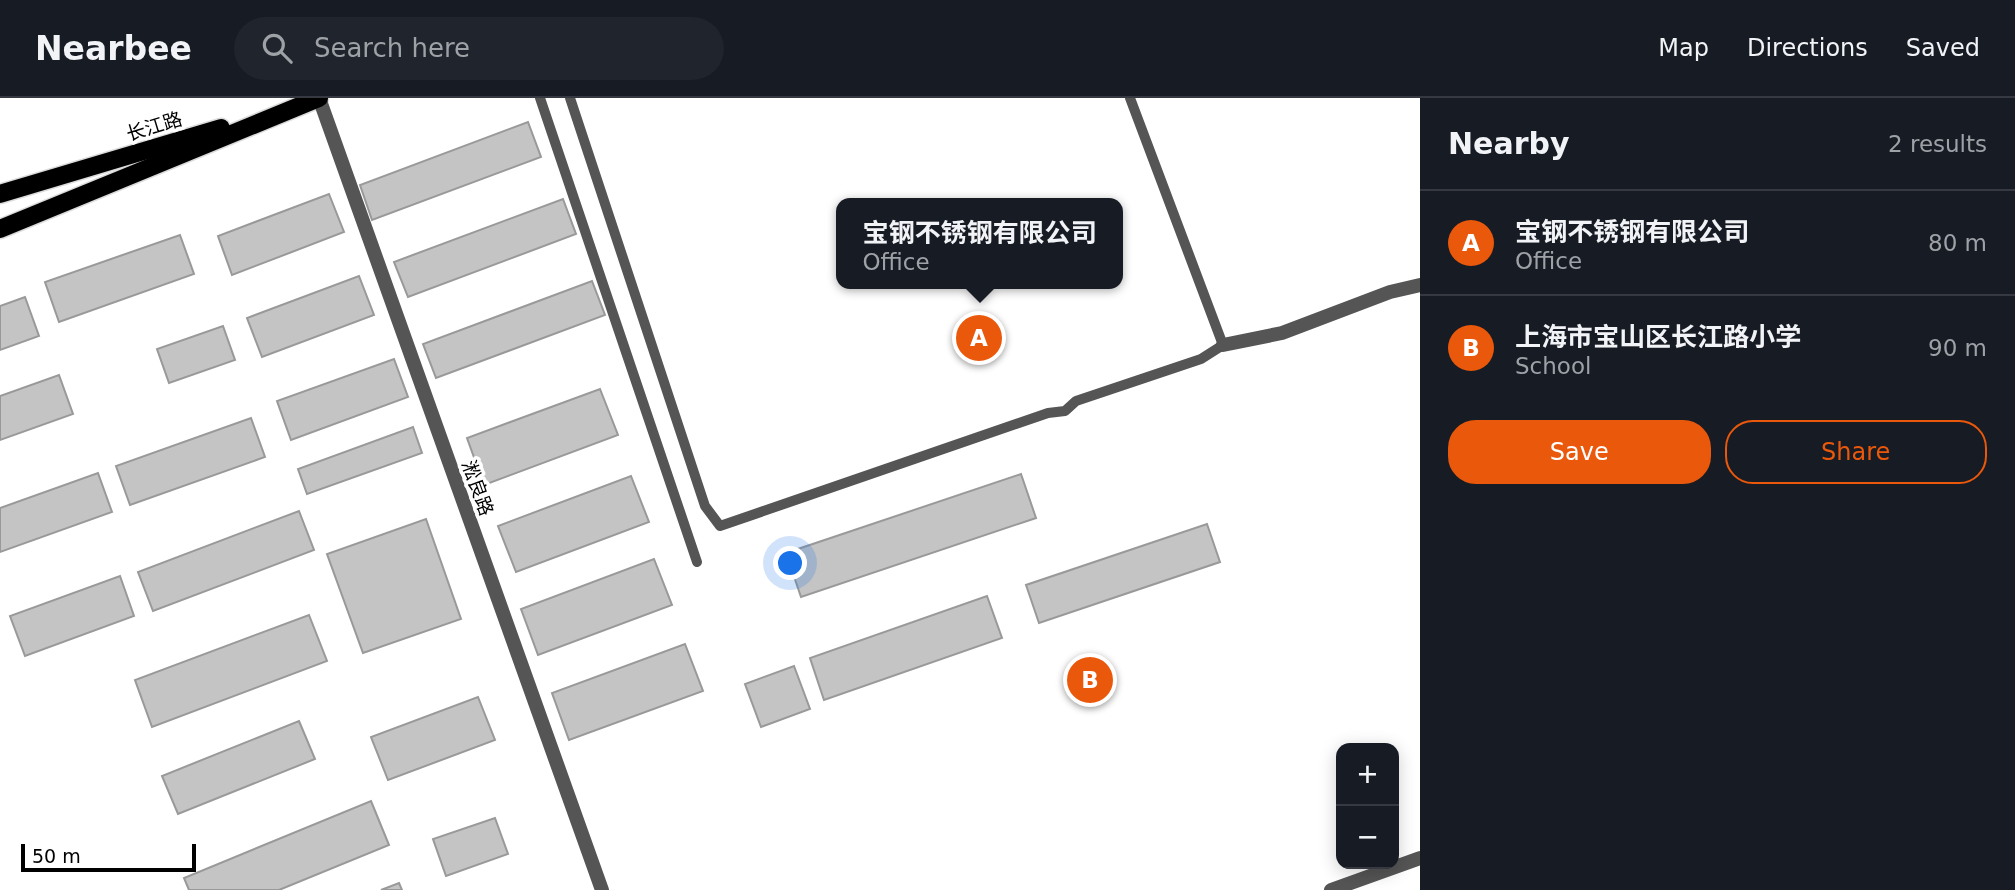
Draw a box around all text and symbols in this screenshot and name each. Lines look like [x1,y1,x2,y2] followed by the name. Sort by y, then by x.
[234,17,724,80] search box
[35,29,192,68] text: Nearbee
[258,29,296,67] icon: search
[314,33,470,63] text: Search here
[1658,34,1709,62] text: Map
[1747,34,1868,62] text: Directions
[1906,34,1980,62] text: Saved
[124,107,184,145] street label: 长江路
[1448,126,1570,161] text: Nearby
[1888,131,1987,157] text: 2 results
[836,198,1123,289] popup
[1515,217,1749,247] text: 宝钢不锈钢有限公司
[862,218,1097,248] text: 宝钢不锈钢有限公司
[1462,230,1480,256] text: A
[1928,230,1987,256] text: 80 m
[1515,248,1582,274] text: Office
[862,249,930,275] text: Office
[956,312,1002,364] pin: A
[1515,322,1801,352] text: 上海市宝山区长江路小学
[1462,335,1480,361] text: B
[1928,335,1987,361] text: 90 m
[1515,353,1591,379] text: School
[1448,420,1711,484] button: Save
[1725,420,1987,484] button: Share
[458,457,498,519] street label: 淞良路
[773,546,807,580] your location
[1067,654,1113,706] pin: B
[1336,743,1399,869] map controls
[1336,743,1399,806] button: +
[1336,806,1399,869] button: −
[21,841,196,873] scale bar
[32,845,81,867] text: 50 m

